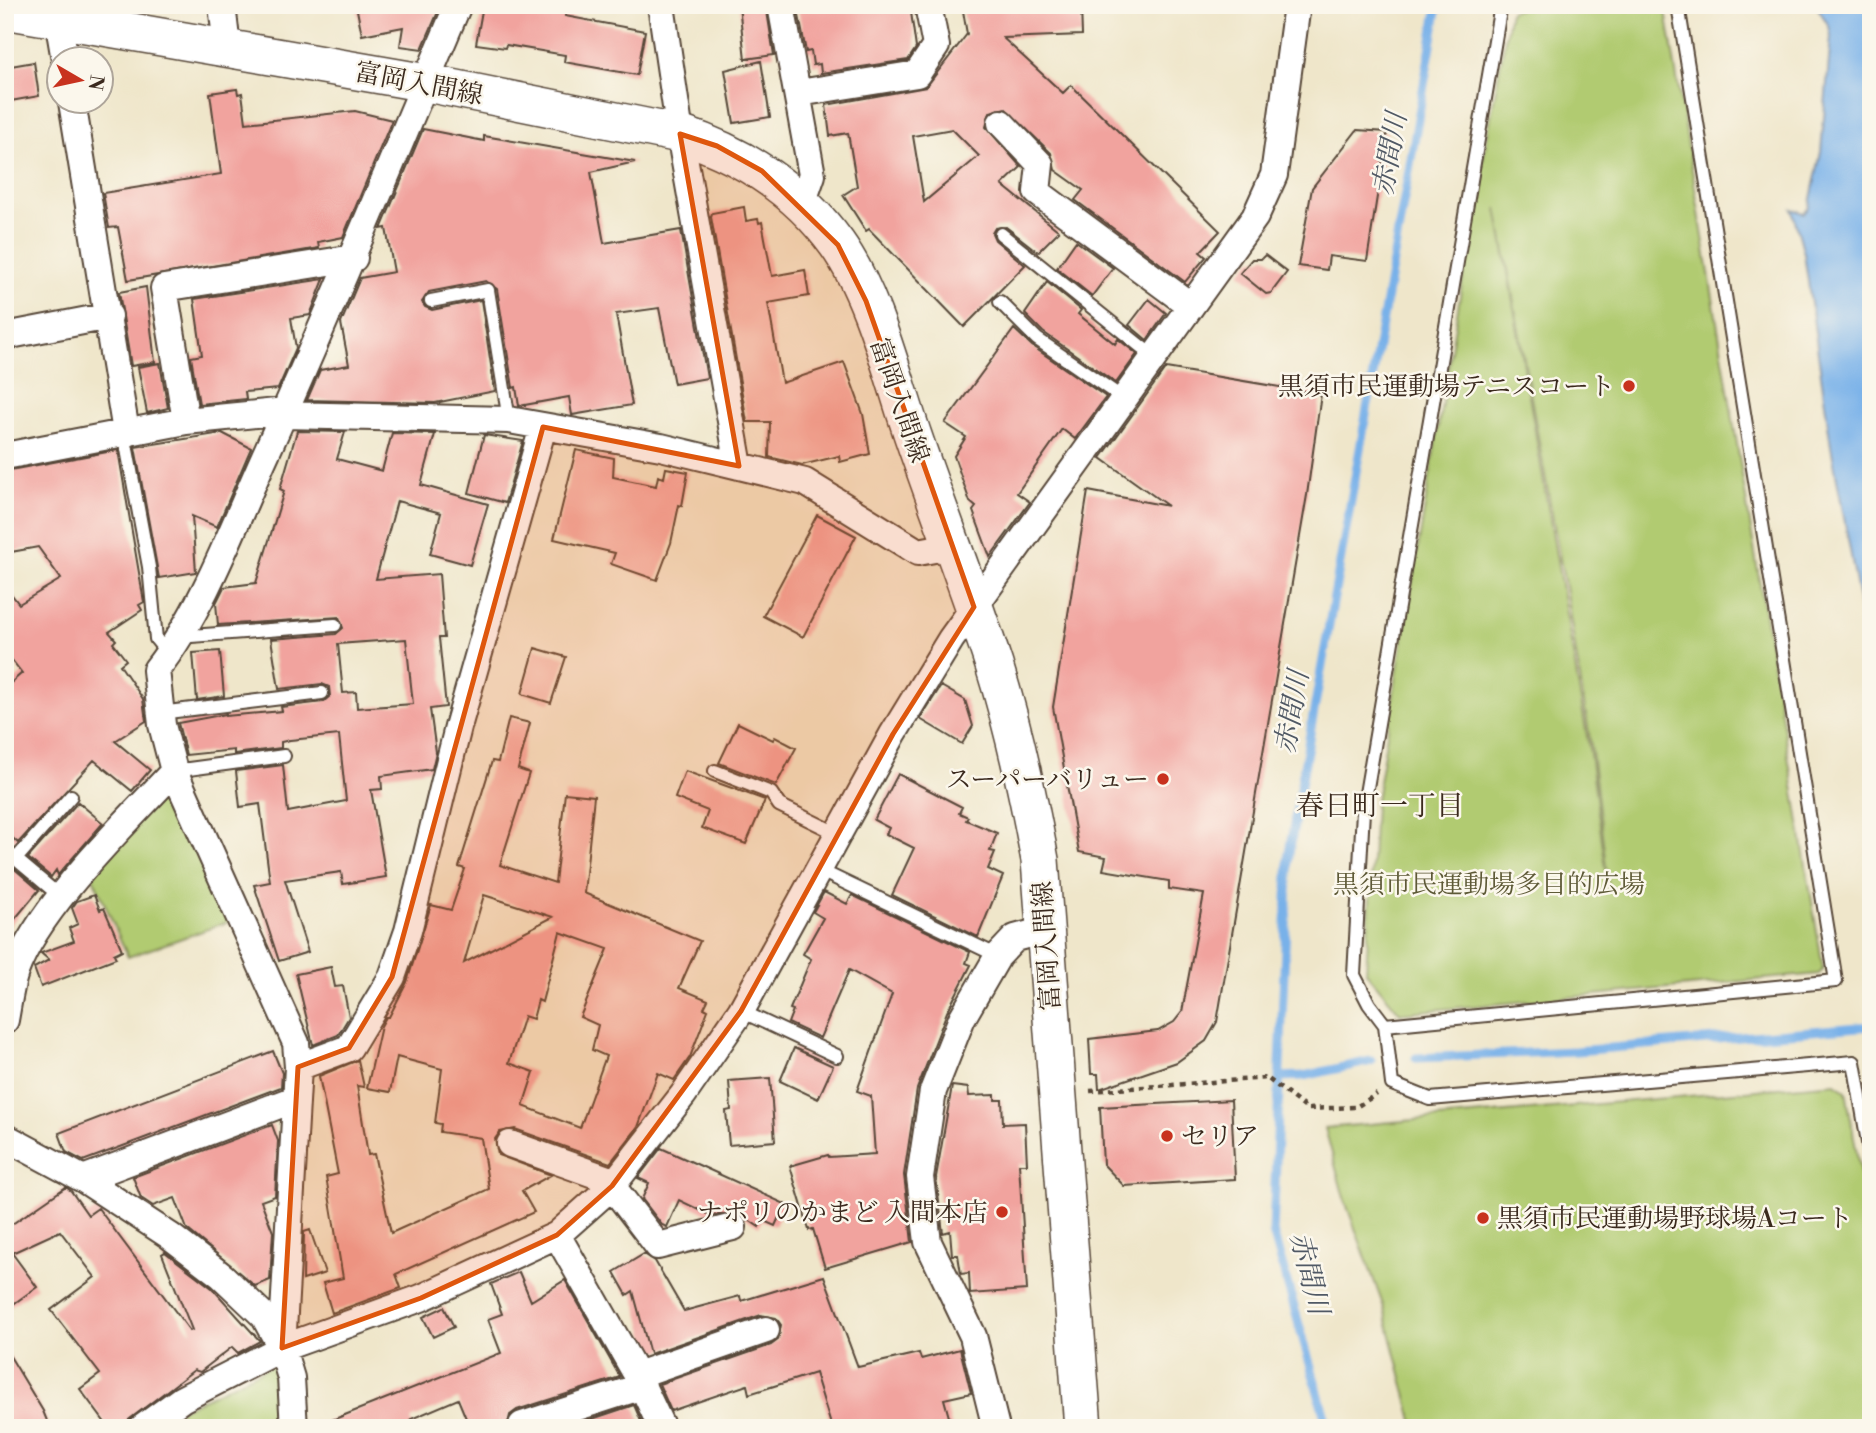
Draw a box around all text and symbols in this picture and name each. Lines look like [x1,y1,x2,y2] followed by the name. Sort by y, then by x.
[46,46,116,116] north arrow
[352,56,486,112] street label: 富岡入間線
[83,73,109,92] text: N
[1366,107,1416,199] water label: 赤間川
[863,334,935,467] street label: 富岡入間線
[1278,371,1615,403] place label: 黒須市民運動場テニスコート
[1621,378,1637,394] marker: 黒須市民運動場テニスコート
[1268,665,1318,757] water label: 赤間川
[946,764,1149,796] place label: スーパーバリュー
[1155,771,1171,787] marker: スーパーバリュー
[1296,789,1464,824] district label: 春日町一丁目
[1333,869,1645,901] park label: 黒須市民運動場多目的広場
[1027,880,1067,1012] street label: 富岡入間線
[1181,1121,1259,1153] place label: セリア
[1159,1128,1175,1144] marker: セリア
[697,1197,988,1229] place label: ナポリのかまど 入間本店
[1497,1203,1853,1235] place label: 黒須市民運動場野球場Aコート
[994,1204,1010,1220] marker: ナポリのかまど 入間本店
[1475,1210,1491,1226] marker: 黒須市民運動場野球場Aコート
[1281,1228,1336,1321] water label: 赤間川

